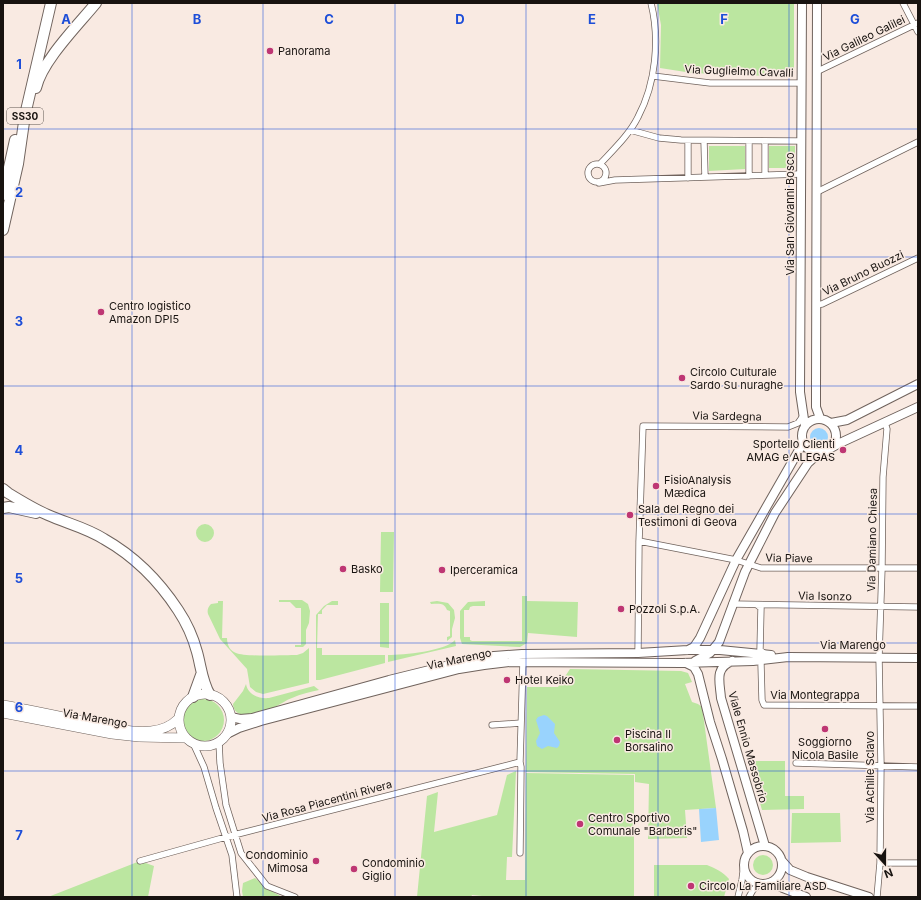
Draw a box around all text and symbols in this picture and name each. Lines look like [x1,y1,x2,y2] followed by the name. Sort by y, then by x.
[61,11,71,27] text: A
[193,11,202,27] text: B
[324,11,334,27] text: C
[455,11,465,27] text: D
[588,11,596,27] text: E
[720,11,728,27] text: F
[821,12,907,64] street label: Via Galileo Galilei
[278,44,330,58] place label: Panorama
[265,46,275,56] marker: Panorama
[16,56,22,72] text: 1
[684,62,794,80] street label: Via Guglielmo Cavalli
[7,108,43,124] road number: SS30
[783,152,797,276] street label: Via San Giovanni Bosco
[15,184,23,200] text: 2
[820,247,906,299] street label: Via Bruno Buozzi
[109,299,191,326] place label: Centro logistico Amazon DPI5
[96,307,106,317] marker: Centro logistico Amazon DPI5
[15,313,23,329] text: 3
[690,365,783,392] place label: Circolo Culturale Sardo Su nuraghe
[677,373,687,383] marker: Circolo Culturale Sardo Su nuraghe
[692,408,762,424] street label: Via Sardegna
[746,437,835,464] place label: Sportello Clienti AMAG e ALEGAS
[15,442,24,458] text: 4
[838,445,848,455] marker: Sportello Clienti AMAG e ALEGAS
[664,473,731,500] place label: FisioAnalysis Mædica
[651,481,661,491] marker: FisioAnalysis Mædica
[864,488,880,592] street label: Via Damiano Chiesa
[638,502,737,529] place label: Sala del Regno dei Testimoni di Geova
[625,510,635,520] marker: Sala del Regno dei Testimoni di Geova
[765,551,813,565] street label: Via Piave
[351,562,383,576] place label: Basko
[450,563,518,577] place label: Iperceramica
[338,564,348,574] marker: Basko
[437,565,447,575] marker: Iperceramica
[15,570,23,586] text: 5
[798,589,852,603] street label: Via Isonzo
[629,602,700,616] place label: Pozzoli S.p.A.
[616,604,626,614] marker: Pozzoli S.p.A.
[820,638,886,652] street label: Via Marengo
[425,645,493,673] street label: Via Marengo
[515,673,574,687] place label: Hotel Keiko
[502,675,512,685] marker: Hotel Keiko
[770,688,860,702] street label: Via Montegrappa
[725,690,771,805] street label: Viale Ennio Massobrio
[15,699,23,715] text: 6
[61,705,129,731] street label: Via Marengo
[820,724,830,734] marker: Soggiorno Nicola Basile
[625,727,674,754] place label: Piscina Il Borsalino
[863,731,877,823] street label: Via Achille Sclavo
[612,735,622,745] marker: Piscina Il Borsalino
[792,735,858,762] place label: Soggiorno Nicola Basile
[260,777,394,825] street label: Via Rosa Piacentini Rivera
[588,811,697,838] place label: Centro Sportivo Comunale "Barberis"
[575,819,585,829] marker: Centro Sportivo Comunale "Barberis"
[15,827,23,843] text: 7
[865,844,905,884] north arrow
[245,848,308,875] place label: Condominio Mimosa
[311,856,321,866] marker: Condominio Mimosa
[362,856,425,883] place label: Condominio Giglio
[349,864,359,874] marker: Condominio Giglio
[882,865,895,881] text: N
[699,879,827,893] place label: Circolo La Familiare ASD
[686,881,696,891] marker: Circolo La Familiare ASD

